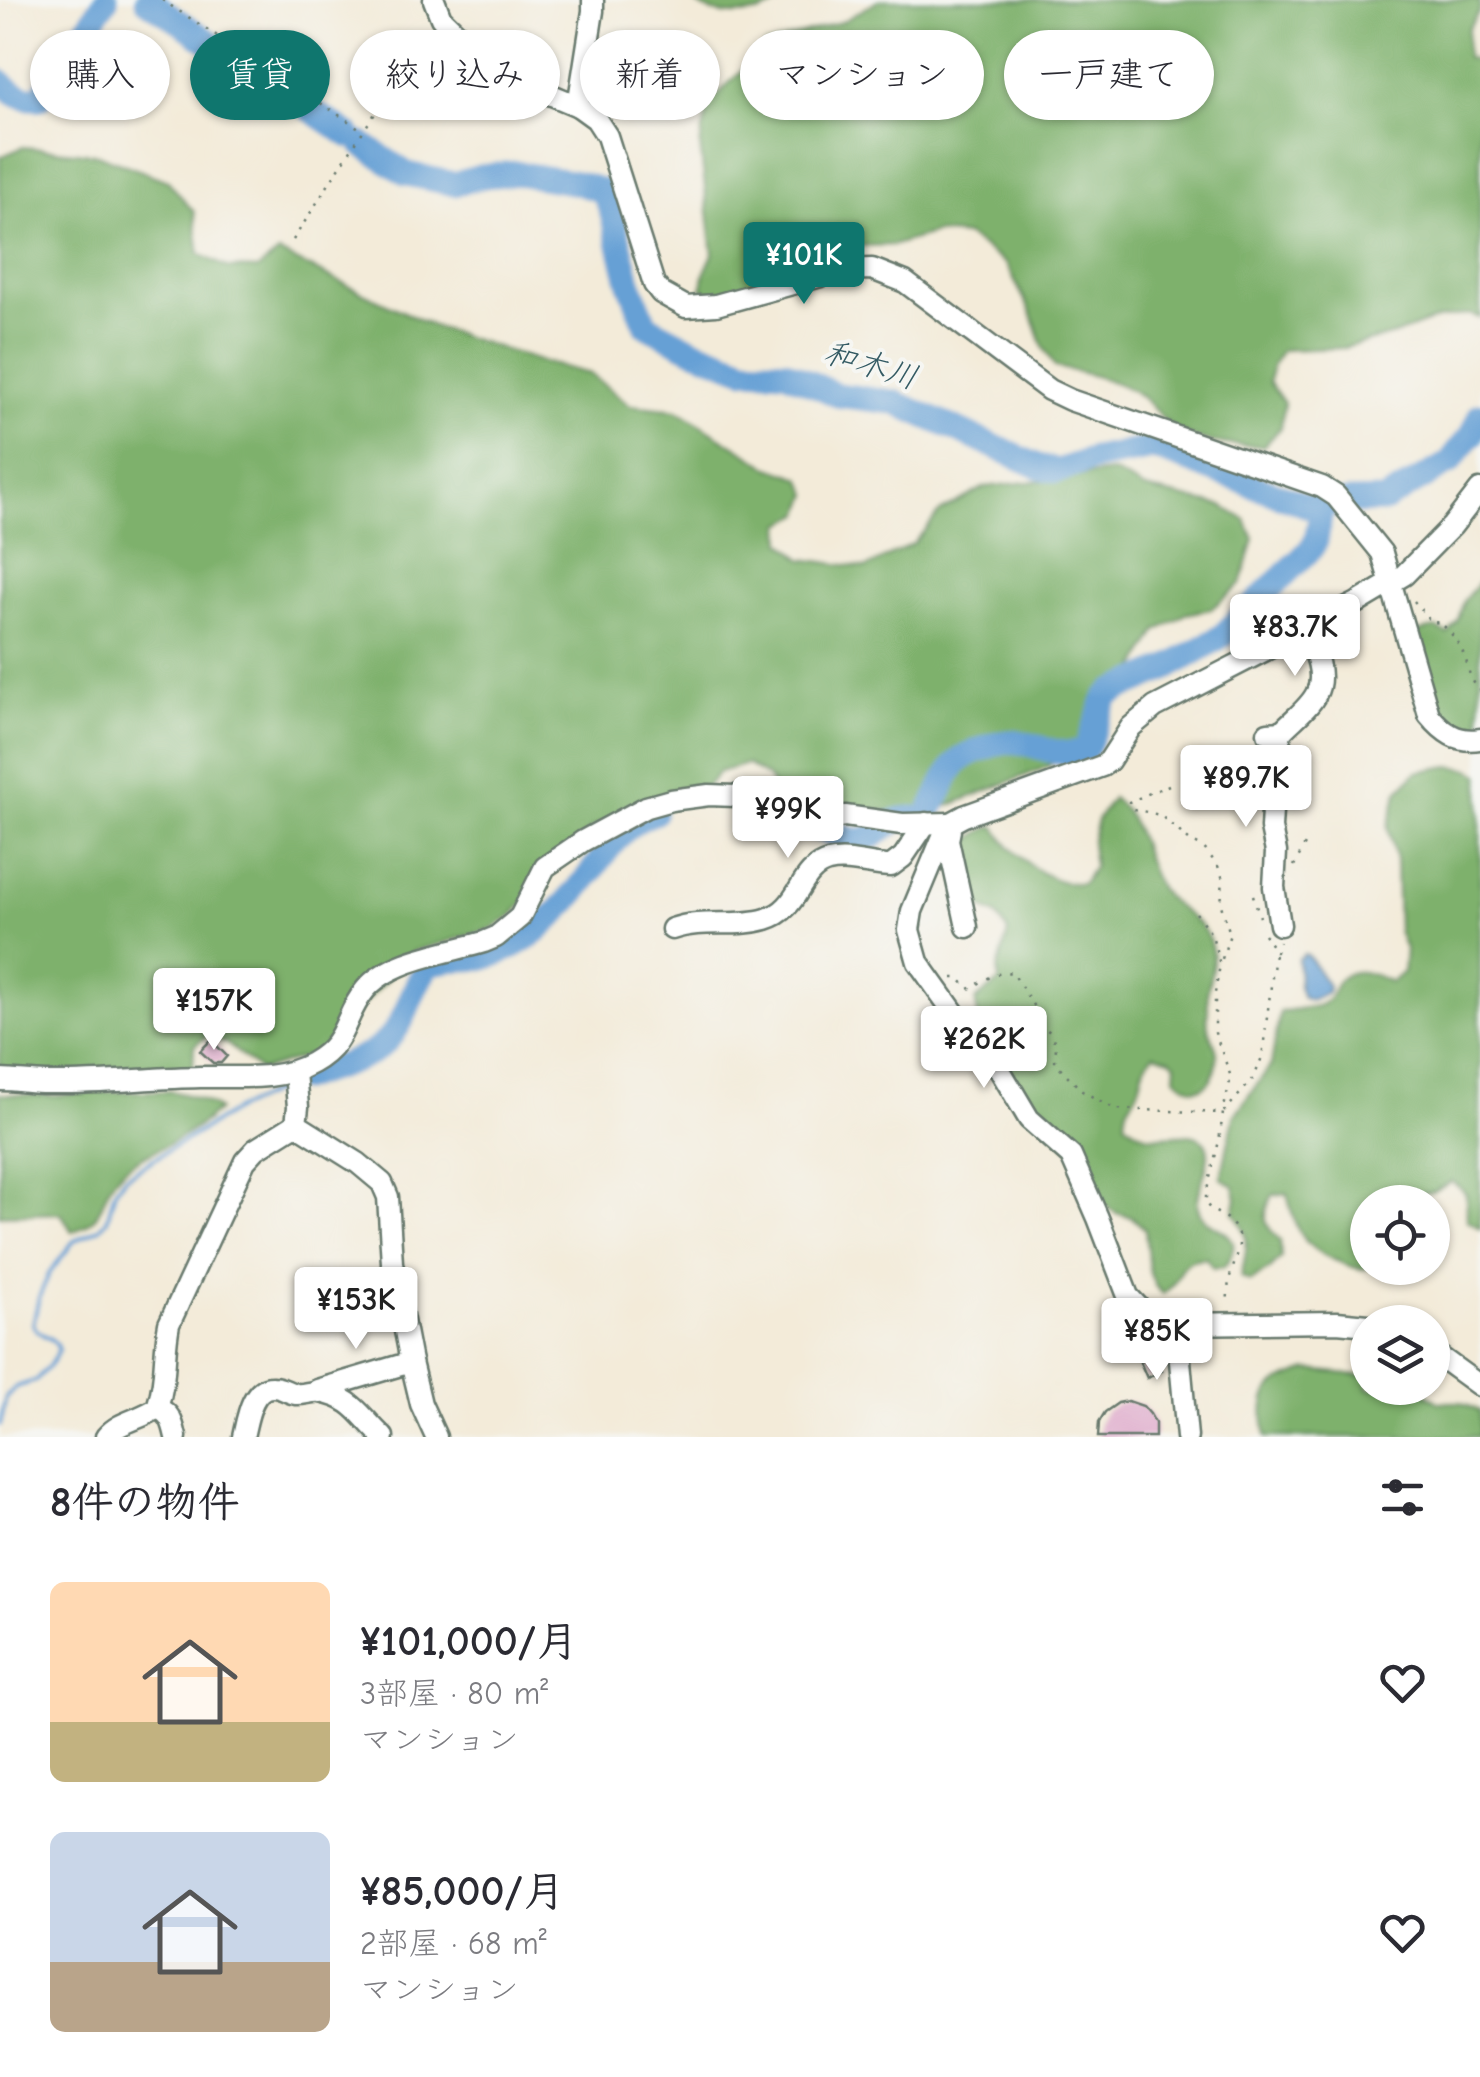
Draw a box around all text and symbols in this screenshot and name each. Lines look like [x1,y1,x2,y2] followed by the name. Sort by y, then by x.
[30,30,170,120] chip: 購入
[190,30,330,120] chip: 賃貸
[350,30,560,120] chip: 絞り込み
[580,30,720,120] chip: 新着
[740,30,984,120] chip: マンション
[1004,30,1214,120] chip: 一戸建て
[734,222,874,307] pin: ¥101K
[765,236,843,273] text: ¥101K
[820,333,922,397] water label: 和木川
[1214,594,1376,679] pin: ¥83.7K
[1252,608,1338,645] text: ¥83.7K
[1165,745,1327,830] pin: ¥89.7K
[1202,759,1290,796] text: ¥89.7K
[729,776,847,861] pin: ¥99K
[754,790,822,827] text: ¥99K
[144,968,284,1053] pin: ¥157K
[175,982,253,1019] text: ¥157K
[914,1006,1054,1091] pin: ¥262K
[943,1020,1025,1057] text: ¥262K
[1350,1185,1450,1405] map controls
[1350,1185,1450,1285] button: locate
[286,1267,426,1352] pin: ¥153K
[316,1281,396,1318] text: ¥153K
[1098,1298,1216,1383] pin: ¥85K
[1350,1305,1450,1405] button: layers
[1123,1312,1191,1349] text: ¥85K
[1375,1470,1430,1525] icon: filters
[50,1478,240,1527] text: 8件の物件
[360,1617,578,1666] text: ¥101,000/月
[130,1622,250,1742] icon: home
[1375,1655,1430,1710] icon: heart
[360,1675,548,1712] text: 3部屋 · 80 m²
[360,1721,519,1758] text: マンション
[360,1867,565,1916] text: ¥85,000/月
[130,1872,250,1992] icon: home
[1375,1905,1430,1960] icon: heart
[360,1925,547,1962] text: 2部屋 · 68 m²
[360,1971,519,2008] text: マンション

